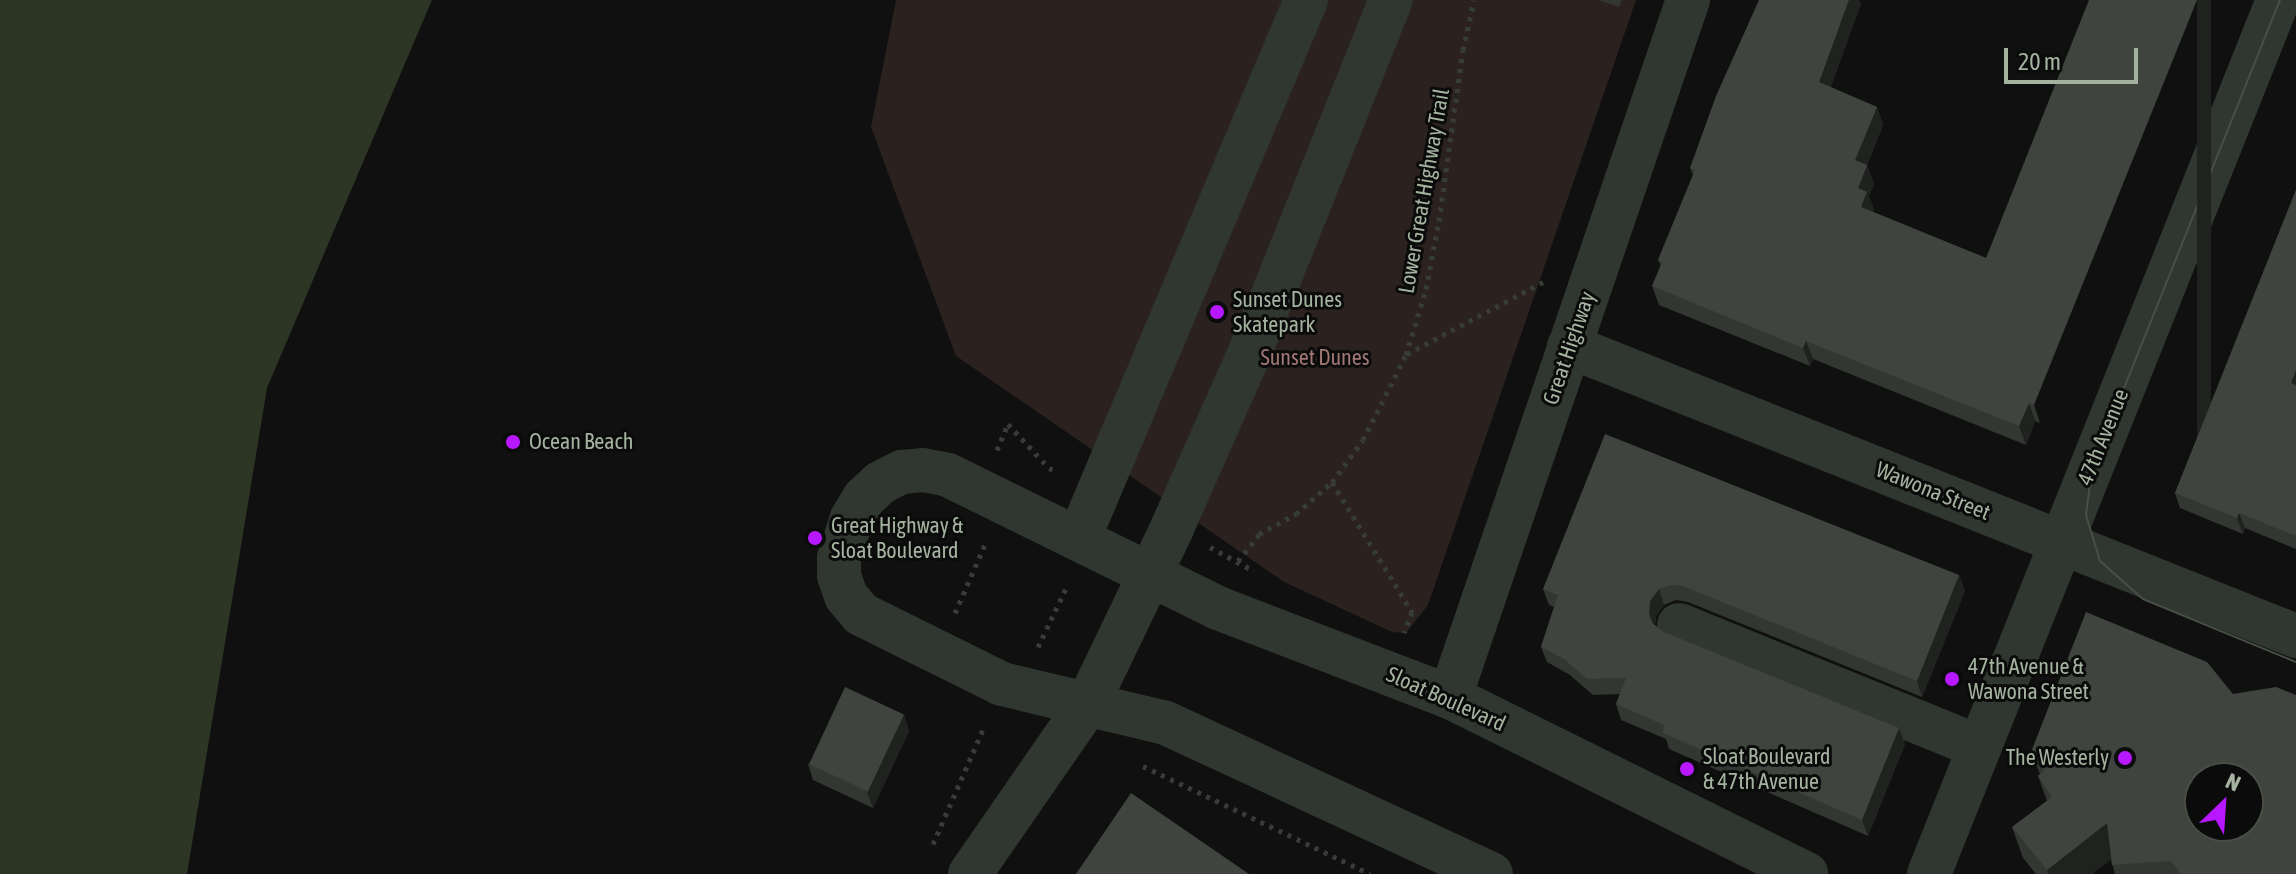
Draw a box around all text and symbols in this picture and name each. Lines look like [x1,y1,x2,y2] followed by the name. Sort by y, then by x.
[2008,32,2142,82] scale bar
[2018,48,2061,75] text: 20 m
[1393,87,1455,295] street label: Lower Great Highway Trail
[1233,286,1342,338] place label: Sunset Dunes Skatepark
[1537,288,1601,408] street label: Great Highway
[1208,303,1226,321] marker: Sunset Dunes Skatepark
[1260,345,1370,371] park label: Sunset Dunes
[2072,385,2134,489] street label: 47th Avenue
[529,429,633,455] place label: Ocean Beach
[504,433,522,451] marker: Ocean Beach
[1872,456,1994,526] street label: Wawona Street
[831,512,963,564] place label: Great Highway & Sloat Boulevard
[806,529,824,547] marker: Great Highway & Sloat Boulevard
[1968,653,2089,704] place label: 47th Avenue & Wawona Street
[1382,661,1510,737] street label: Sloat Boulevard
[1943,670,1961,688] marker: 47th Avenue & Wawona Street
[1703,743,1831,794] place label: Sloat Boulevard & 47th Avenue
[2006,745,2109,771] place label: The Westerly
[2116,749,2134,767] marker: The Westerly
[1678,760,1696,778] marker: Sloat Boulevard & 47th Avenue
[2184,762,2264,842] north arrow
[2222,768,2245,797] text: N

